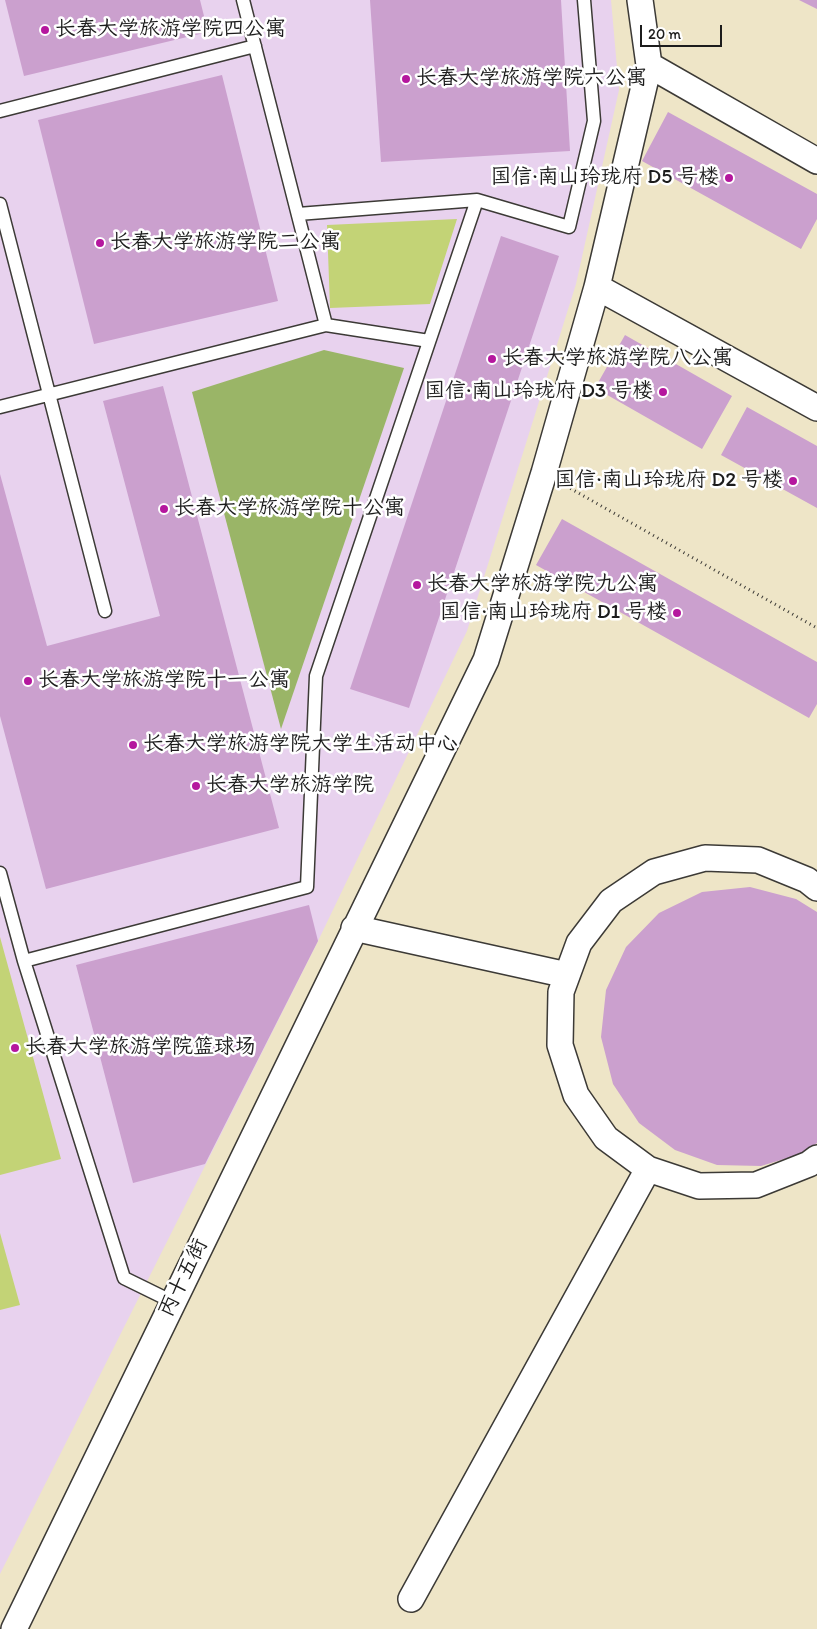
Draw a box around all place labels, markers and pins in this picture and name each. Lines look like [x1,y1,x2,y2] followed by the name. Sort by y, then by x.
[55,17,286,43] place label: 长春大学旅游学院四公寓
[39,24,51,36] marker: 长春大学旅游学院四公寓
[416,66,647,92] place label: 长春大学旅游学院六公寓
[400,73,412,85] marker: 长春大学旅游学院六公寓
[491,165,719,191] place label: 国信·南山玲珑府 D5 号楼
[723,172,735,184] marker: 国信·南山玲珑府 D5 号楼
[110,230,341,256] place label: 长春大学旅游学院二公寓
[94,237,106,249] marker: 长春大学旅游学院二公寓
[502,346,733,372] place label: 长春大学旅游学院八公寓
[486,353,498,365] marker: 长春大学旅游学院八公寓
[424,379,653,405] place label: 国信·南山玲珑府 D3 号楼
[657,386,669,398] marker: 国信·南山玲珑府 D3 号楼
[555,468,783,494] place label: 国信·南山玲珑府 D2 号楼
[787,475,799,487] marker: 国信·南山玲珑府 D2 号楼
[174,496,405,522] place label: 长春大学旅游学院十公寓
[158,503,170,515] marker: 长春大学旅游学院十公寓
[427,572,658,598] place label: 长春大学旅游学院九公寓
[411,579,423,591] marker: 长春大学旅游学院九公寓
[440,600,667,626] place label: 国信·南山玲珑府 D1 号楼
[671,607,683,619] marker: 国信·南山玲珑府 D1 号楼
[38,668,290,694] place label: 长春大学旅游学院十一公寓
[22,675,34,687] marker: 长春大学旅游学院十一公寓
[143,732,458,758] place label: 长春大学旅游学院大学生活动中心
[127,739,139,751] marker: 长春大学旅游学院大学生活动中心
[206,773,374,799] place label: 长春大学旅游学院
[190,780,202,792] marker: 长春大学旅游学院
[25,1035,256,1061] place label: 长春大学旅游学院篮球场
[9,1042,21,1054] marker: 长春大学旅游学院篮球场

